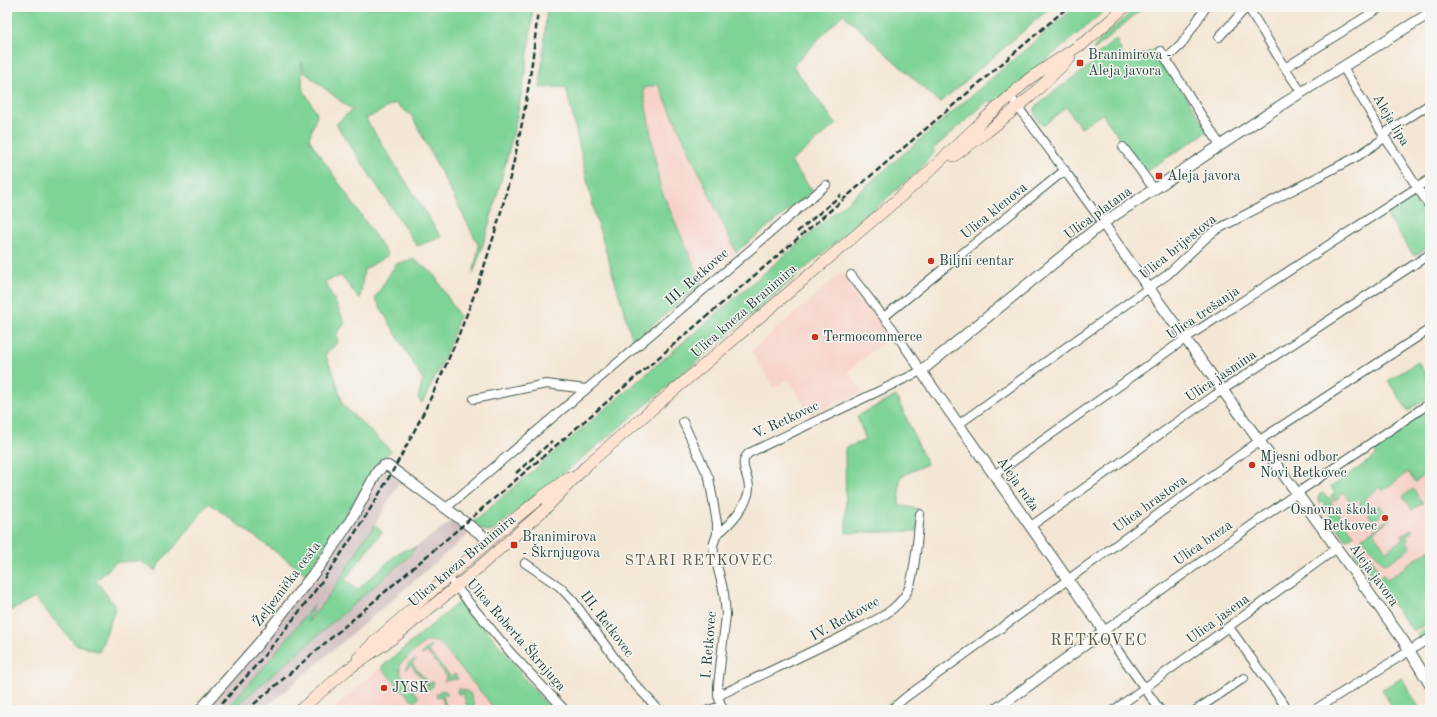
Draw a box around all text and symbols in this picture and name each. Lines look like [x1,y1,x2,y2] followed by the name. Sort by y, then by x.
[1088,48,1172,78] place label: Branimirova - Aleja javora
[1075,58,1085,68] marker: Branimirova - Aleja javora
[1370,92,1412,149] street label: Aleja lipa
[1167,169,1241,183] place label: Aleja javora
[1154,171,1164,181] marker: Aleja javora
[958,180,1030,242] street label: Ulica klenova
[1062,184,1134,242] street label: Ulica platana
[1137,212,1219,282] street label: Ulica brijestova
[663,246,731,308] street label: III. Retkovec
[939,254,1014,268] place label: Biljni centar
[926,256,936,266] marker: Biljni centar
[689,261,800,361] street label: Ulica kneza Branimira
[1164,284,1242,342] street label: Ulica trešanja
[823,330,922,344] place label: Termocommerce
[810,332,820,342] marker: Termocommerce
[1183,347,1259,405] street label: Ulica jasmina
[751,399,821,441] street label: V. Retkovec
[1260,450,1347,480] place label: Mjesni odbor Novi Retkovec
[994,454,1042,514] street label: Aleja ruža
[1247,460,1257,470] marker: Mjesni odbor Novi Retkovec
[1111,473,1189,535] street label: Ulica hrastova
[1290,503,1377,533] place label: Osnovna škola Retkovec
[406,512,518,610] street label: Ulica kneza Branimira
[1380,513,1390,523] marker: Osnovna škola Retkovec
[1171,518,1235,568] street label: Ulica breza
[522,530,600,560] place label: Branimirova - Škrnjugova
[248,537,323,629] street label: Željeznička cesta
[509,540,519,550] marker: Branimirova - Škrnjugova
[1347,541,1401,609] street label: Aleja javora
[625,554,773,569] district label: STARI RETKOVEC
[464,574,571,694] street label: Ulica Roberta Škrnjuga
[578,588,636,660] street label: III. Retkovec
[1184,592,1252,646] street label: Ulica jasena
[808,594,882,644] street label: IV. Retkovec
[699,611,719,679] street label: I. Retkovec
[1050,633,1148,649] district label: RETKOVEC
[392,681,429,695] place label: JYSK
[379,683,389,693] marker: JYSK

